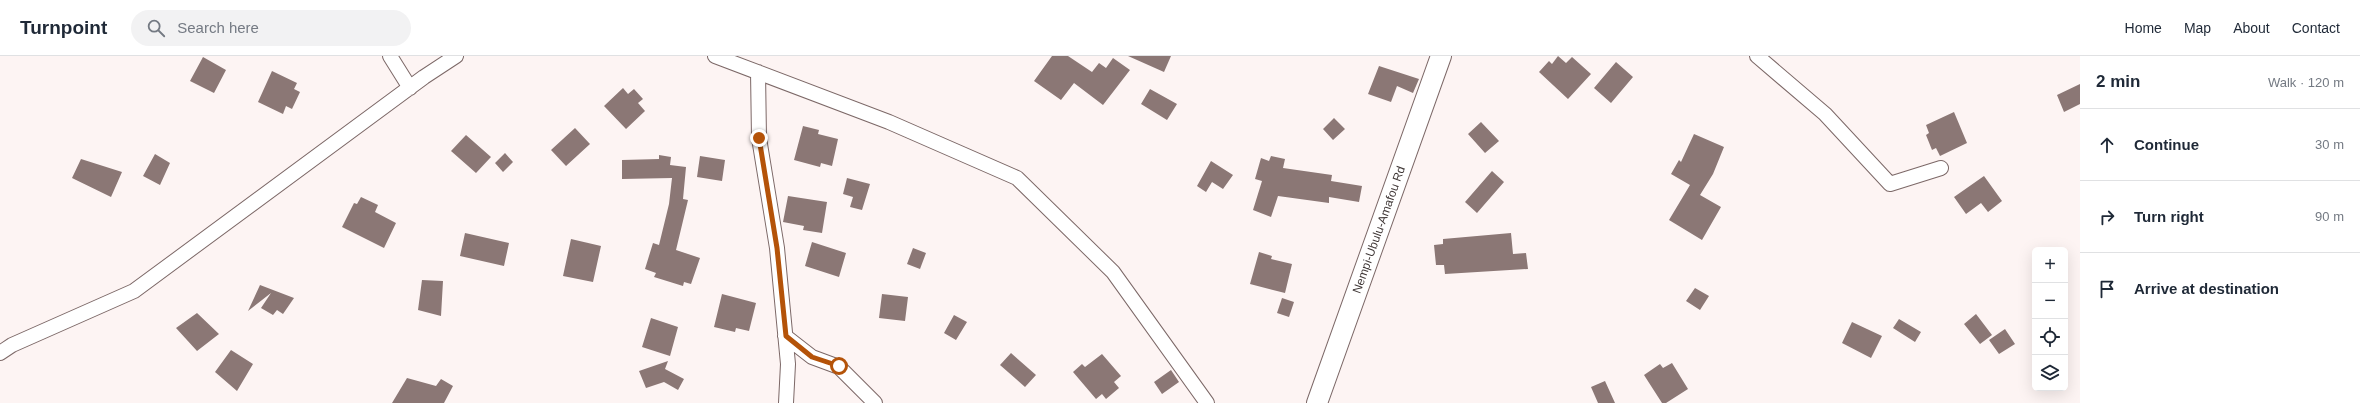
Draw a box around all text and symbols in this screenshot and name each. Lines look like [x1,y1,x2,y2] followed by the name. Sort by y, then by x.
[131,10,411,46] search box
[20,17,107,38] text: Turnpoint
[145,17,167,39] icon: search
[177,19,259,36] text: Search here
[2125,20,2162,36] text: Home
[2184,20,2211,36] text: Map
[2233,20,2270,36] text: About
[2292,20,2340,36] text: Contact
[2096,72,2140,91] text: 2 min
[2268,75,2344,90] text: Walk · 120 m
[750,129,768,147] route end
[2096,134,2118,156] icon: ahead
[2134,136,2199,153] text: Continue
[2315,137,2344,152] text: 30 m
[1350,164,1408,295] street label: Nempi-Ubulu-Amafou Rd
[2096,206,2118,228] icon: right
[2134,208,2204,225] text: Turn right
[2315,209,2344,224] text: 90 m
[2032,247,2068,391] map controls
[2032,247,2068,283] button: +
[2096,278,2118,300] icon: arrive
[2134,280,2279,297] text: Arrive at destination
[2032,283,2068,319] button: −
[2032,319,2068,355] button: locate
[2032,355,2068,391] button: layers
[830,357,848,375] route start

